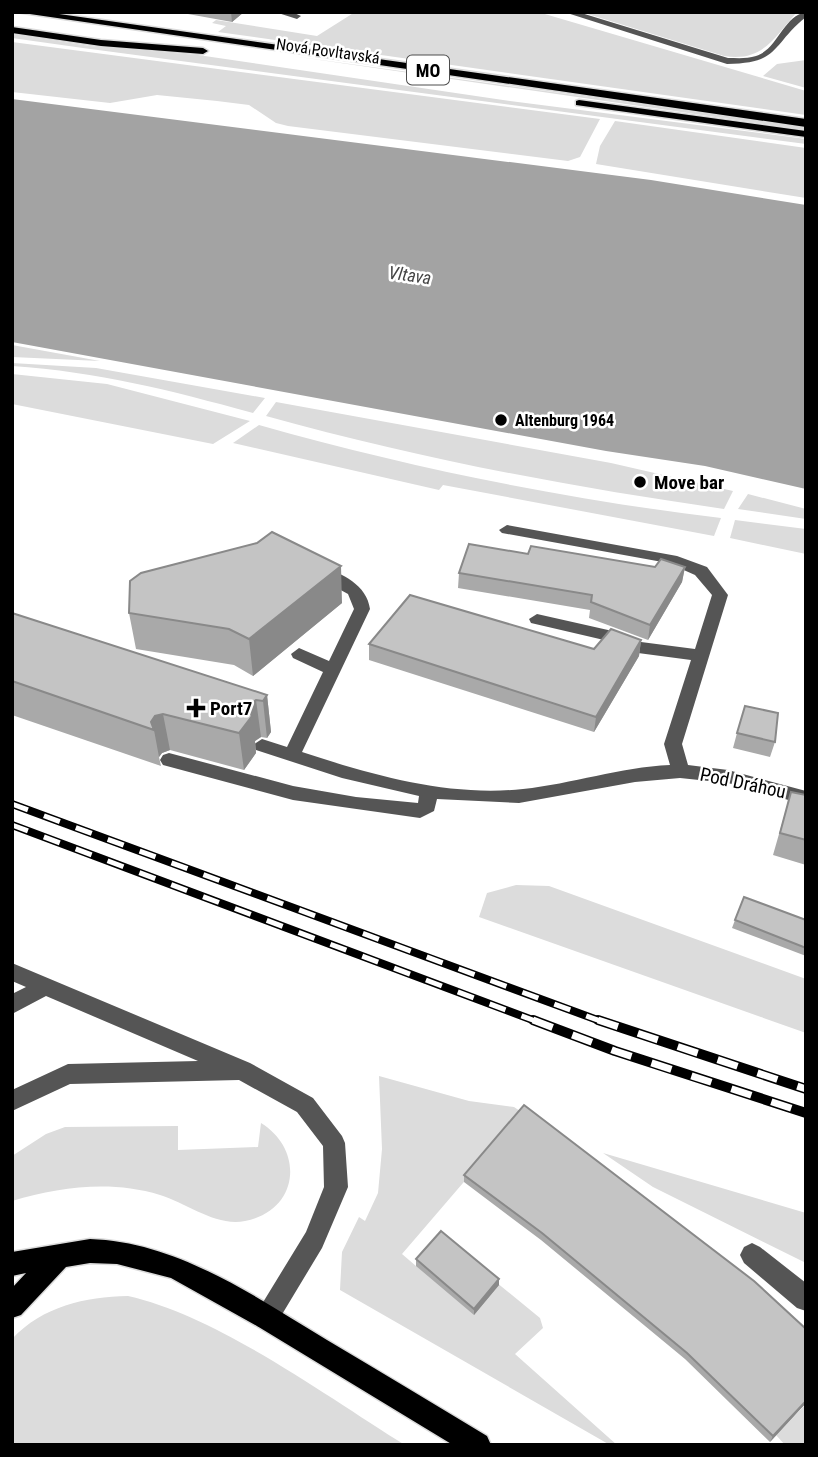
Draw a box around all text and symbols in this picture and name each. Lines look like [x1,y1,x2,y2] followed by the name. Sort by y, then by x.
[275,34,381,68] street label: Nová Povltavská
[407,56,449,84] road number: MO
[387,262,433,288] water label: Vltava
[515,411,614,430] place label: Altenburg 1964
[493,412,509,428] marker: Altenburg 1964
[654,471,724,494] place label: Move bar
[632,474,648,490] marker: Move bar
[210,697,252,720] place label: Port7
[188,700,204,716] marker: Port7
[698,763,788,803] street label: Pod Dráhou

